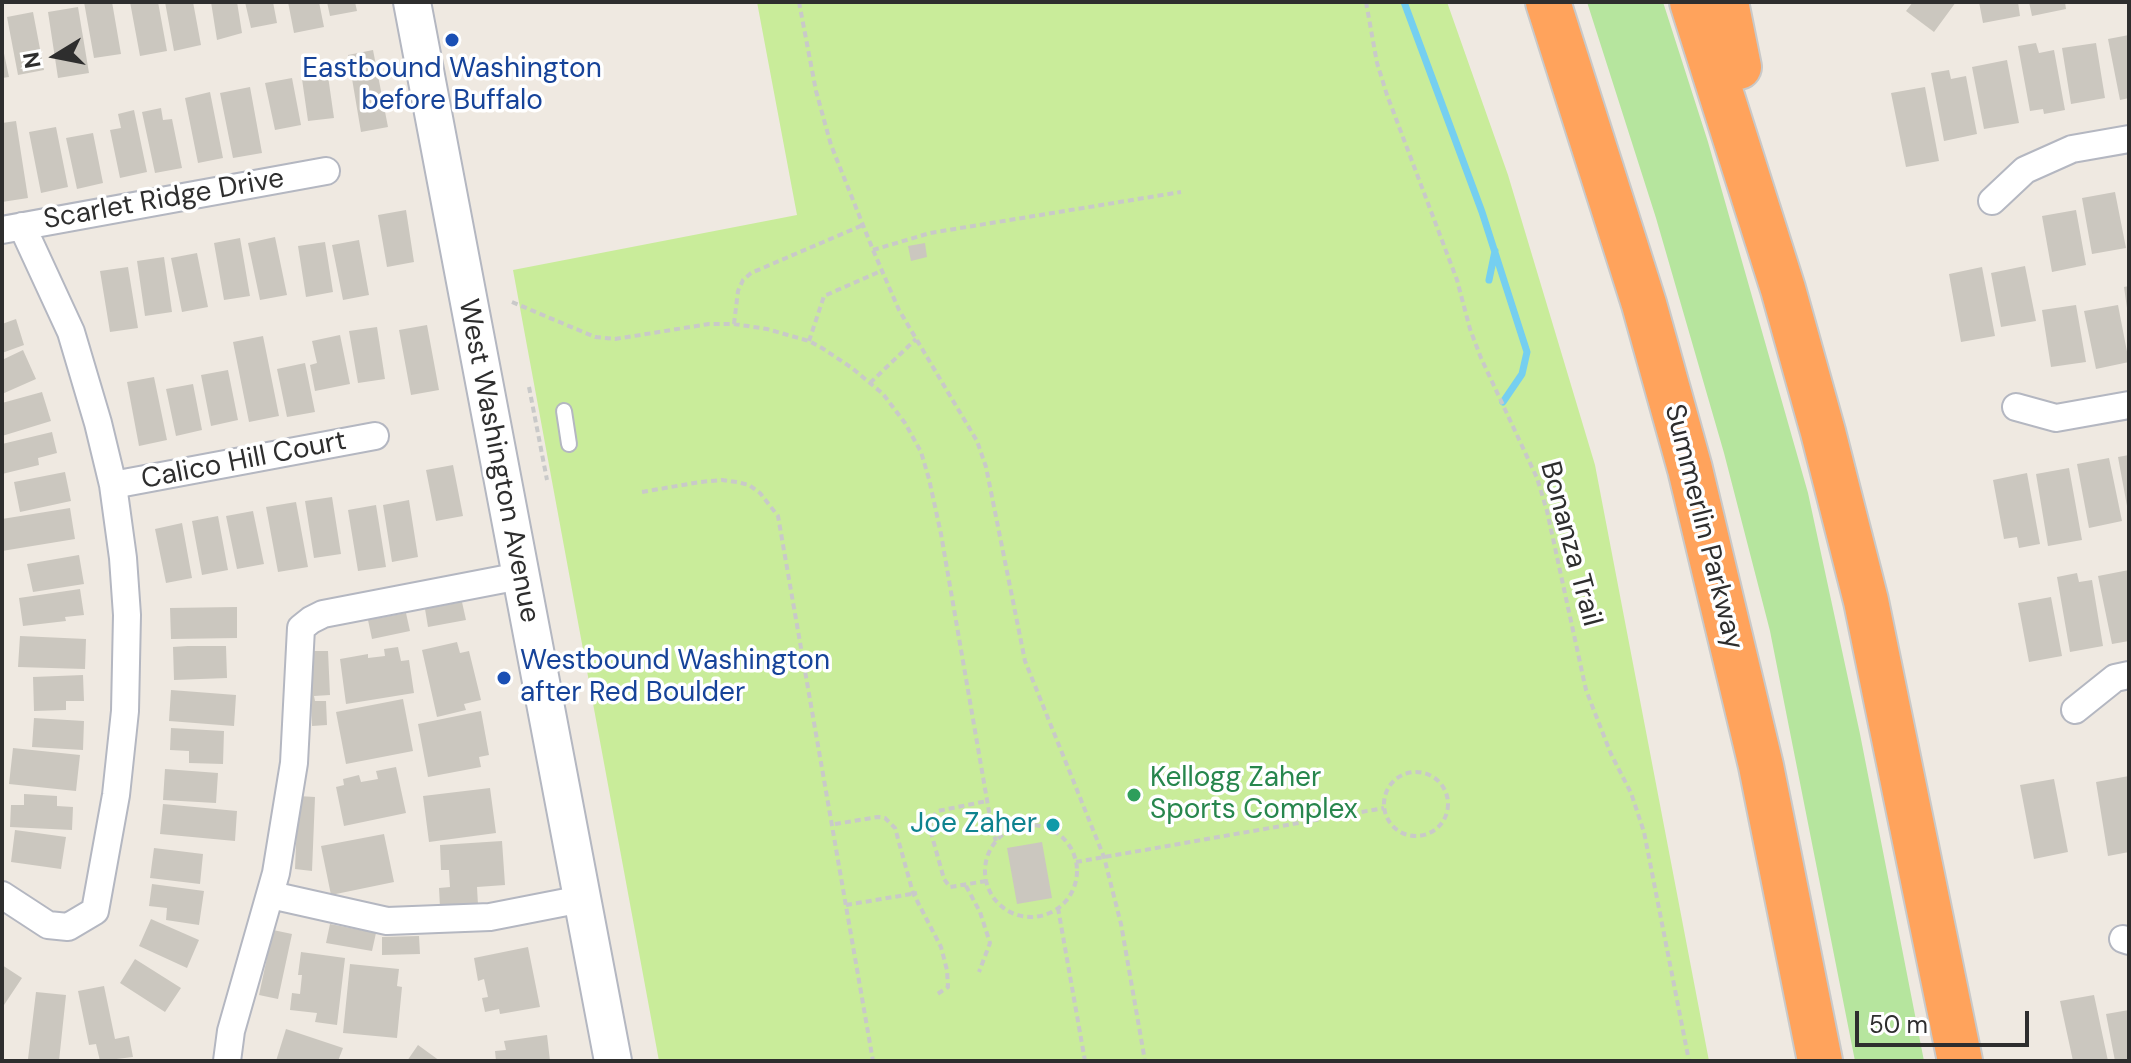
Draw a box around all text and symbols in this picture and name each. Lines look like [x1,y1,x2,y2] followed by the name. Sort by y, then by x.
[16,16,96,96] north arrow
[443,31,461,49] marker: Eastbound Washington before Buffalo
[16,50,48,71] text: N
[302,53,602,119] place label: Eastbound Washington before Buffalo
[41,162,287,238] street label: Scarlet Ridge Drive
[450,296,546,626] street label: West Washington Avenue
[1656,401,1750,653] street label: Summerlin Parkway
[139,425,349,497] street label: Calico Hill Court
[1532,458,1608,630] street label: Bonanza Trail
[520,645,830,711] place label: Westbound Washington after Red Boulder
[495,669,513,687] marker: Westbound Washington after Red Boulder
[1150,762,1358,828] place label: Kellogg Zaher Sports Complex
[1125,786,1143,804] marker: Kellogg Zaher Sports Complex
[910,808,1037,842] place label: Joe Zaher
[1044,816,1062,834] marker: Joe Zaher
[1859,995,2033,1045] scale bar
[1869,1009,1928,1040] text: 50 m

